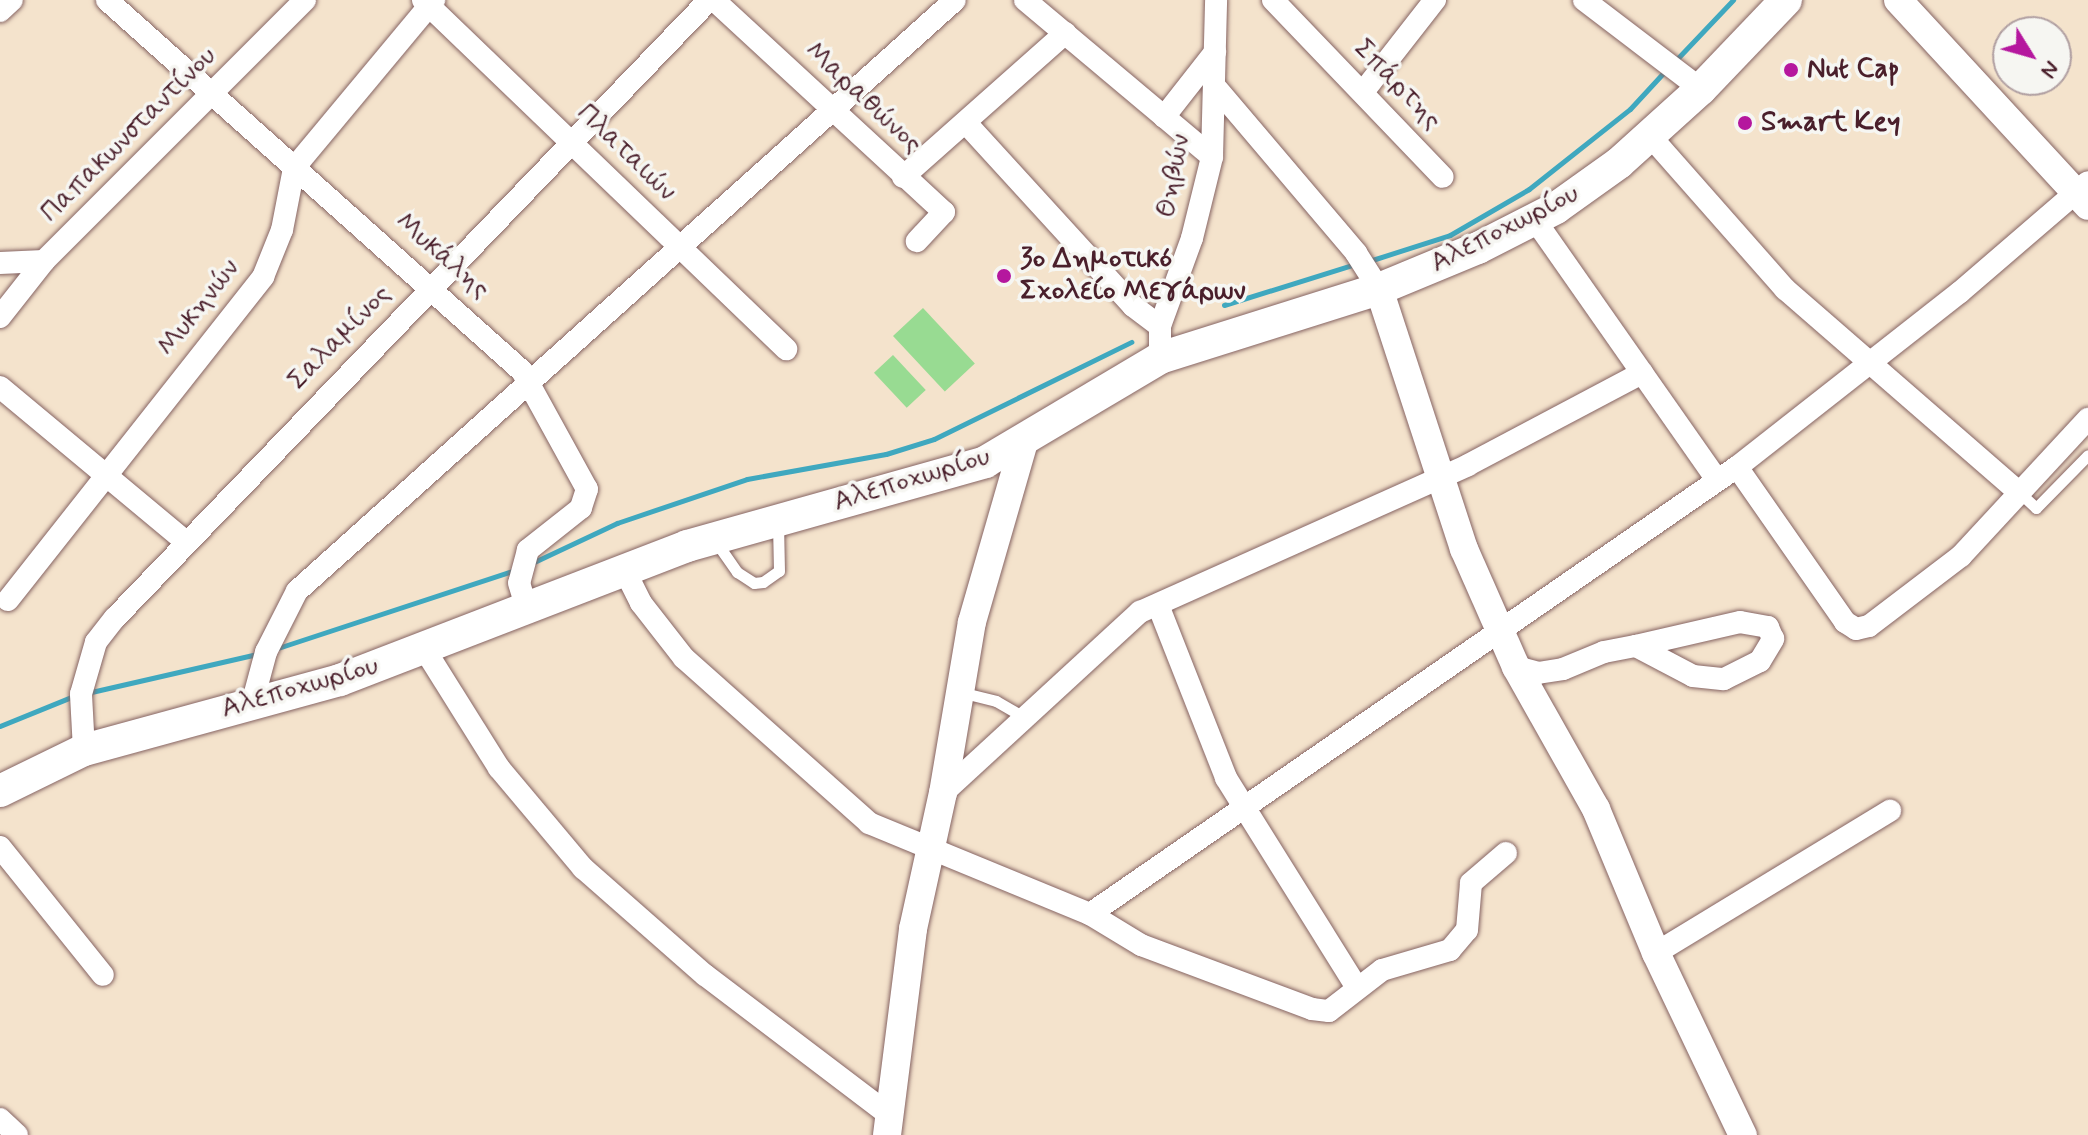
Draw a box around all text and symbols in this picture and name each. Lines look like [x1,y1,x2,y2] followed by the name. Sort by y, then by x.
[1992,16,2072,96] north arrow
[1346,33,1448,137] street label: Σπάρτης
[797,35,929,161] street label: Μαραθώνος
[34,40,224,230] street label: Παπακωνσταντίνου
[1807,53,1903,87] place label: Nut Cap
[2034,55,2065,84] text: N
[1782,61,1800,79] marker: Nut Cap
[569,97,683,209] street label: Πλαταιών
[1761,106,1903,140] place label: Smart Key
[1736,114,1754,132] marker: Smart Key
[1149,131,1199,221] street label: Θηβών
[1425,177,1585,281] street label: Αλεποχωρίου
[388,206,496,306] street label: Μυκάλης
[1020,243,1246,309] place label: 3ο Δημοτικό Σχολείο Μεγάρων
[151,253,247,363] street label: Μυκηνών
[995,267,1013,285] marker: 3ο Δημοτικό Σχολείο Μεγάρων
[281,278,399,398] street label: Σαλαμίνος
[830,440,994,520] street label: Αλεποχωρίου
[218,650,382,726] street label: Αλεποχωρίου

